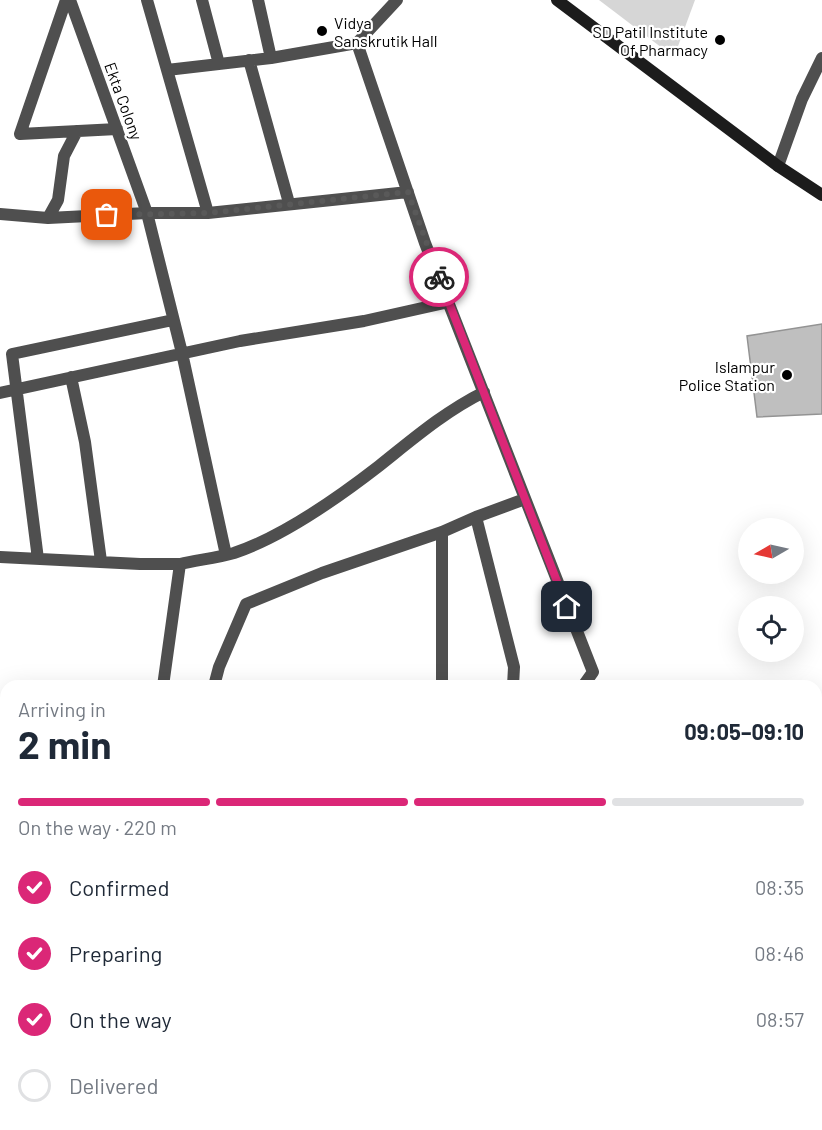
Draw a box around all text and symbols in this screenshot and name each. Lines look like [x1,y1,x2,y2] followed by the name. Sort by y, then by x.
[334,13,437,50] place label: Vidya Sanskrutik Hall
[592,22,709,59] place label: SD Patil Institute Of Pharmacy
[315,24,329,38] marker: Vidya Sanskrutik Hall
[713,33,727,47] marker: SD Patil Institute Of Pharmacy
[101,59,147,143] street label: Ekta Colony
[81,189,132,240] pin
[90,198,123,231] icon: bag
[409,247,469,307] courier
[423,261,456,294] icon: bike
[679,357,775,394] place label: Islampur Police Station
[780,368,794,382] marker: Islampur Police Station
[738,518,804,584] north arrow
[738,518,804,662] map controls
[541,581,592,632] pin
[550,590,583,623] icon: home
[738,596,804,662] button: locate
[18,697,106,721] text: Arriving in
[684,718,804,744] text: 09:05–09:10
[18,720,111,767] text: 2 min
[18,815,177,839] text: On the way · 220 m
[18,871,51,904] icon: check
[69,874,169,900] text: Confirmed
[755,875,804,899] text: 08:35
[18,937,51,970] icon: check
[69,940,162,966] text: Preparing
[754,941,804,965] text: 08:46
[18,1003,51,1036] icon: check
[69,1006,172,1032] text: On the way
[756,1007,804,1031] text: 08:57
[69,1072,158,1098] text: Delivered

